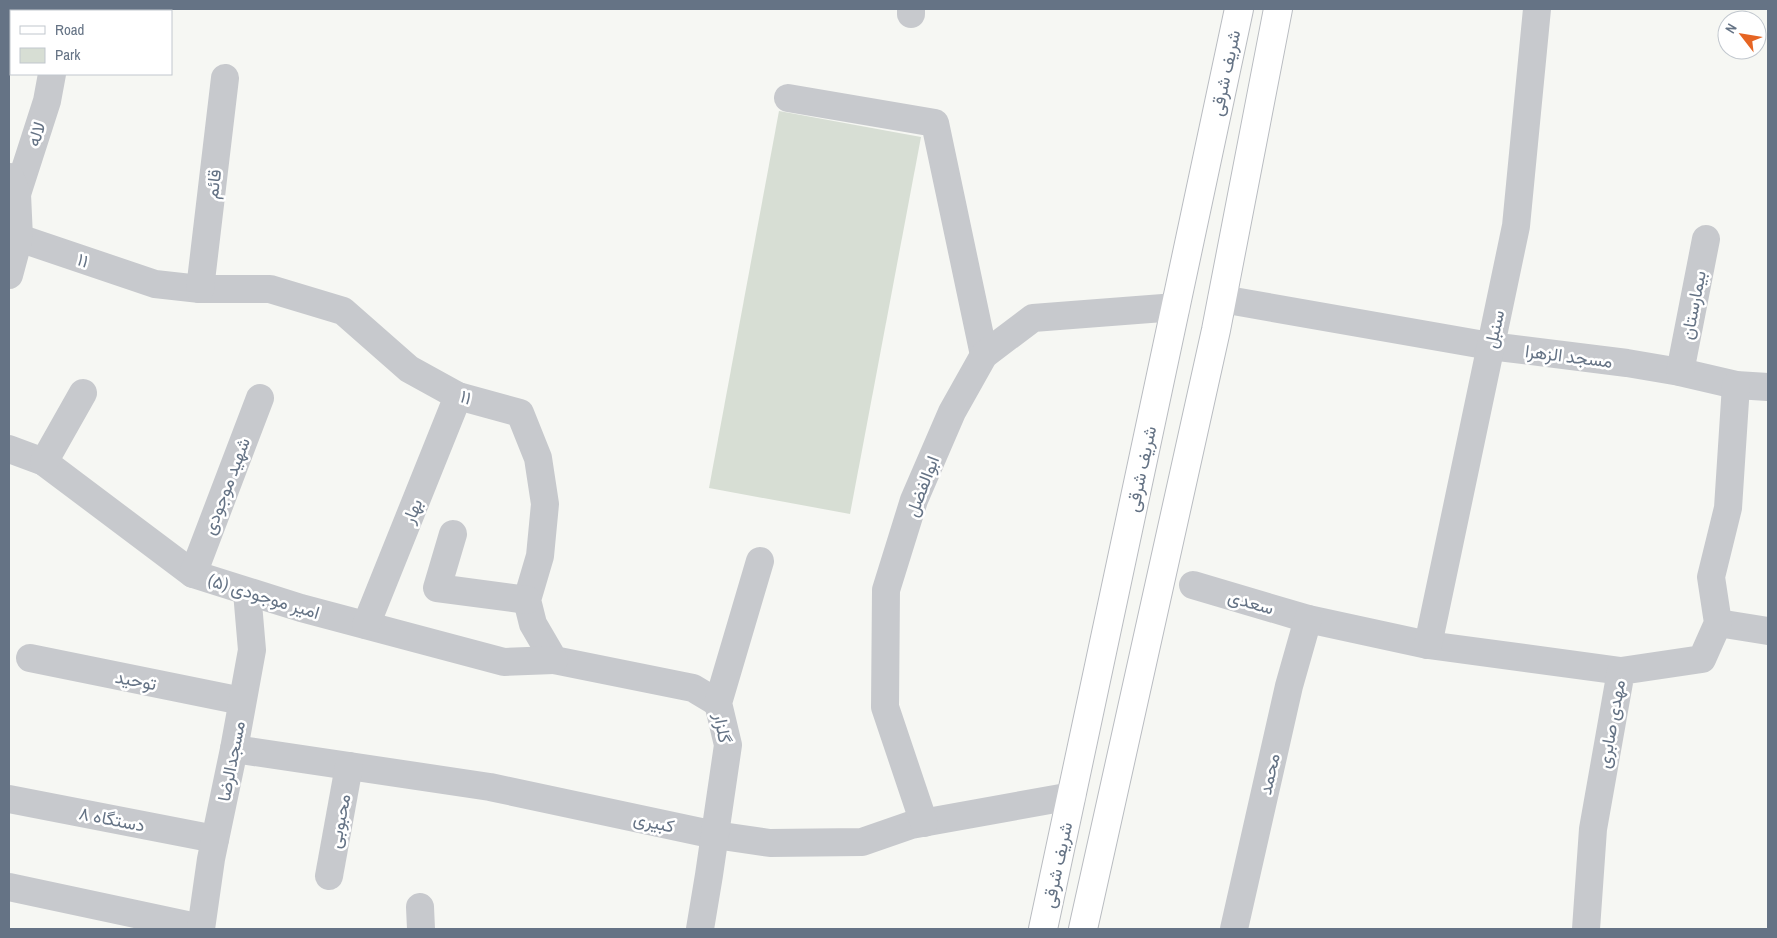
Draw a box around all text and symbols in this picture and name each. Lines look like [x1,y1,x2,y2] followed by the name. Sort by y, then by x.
[10,10,172,75] legend
[1717,10,1767,60] north arrow
[55,19,84,40] text: Road
[1721,20,1741,36] text: N
[1204,28,1246,118] street label: شریف شرقی
[55,44,81,65] text: Park
[20,118,52,150] street label: لاله
[199,168,227,200] street label: قائم
[74,246,92,274] street label: ۱۱
[1674,268,1712,342] street label: بیمارستان
[1478,308,1510,350] street label: سنبل
[1524,338,1614,374] street label: مسجد الزهرا
[457,384,475,410] street label: ۱۱
[1120,424,1162,514] street label: شریف شرقی
[196,434,256,538] street label: شهید موجودی
[899,452,945,520] street label: ابوالفضل
[395,495,428,528] street label: بهار
[205,567,323,625] street label: امیر موجودی (۵)
[1225,584,1277,620] street label: سعدی
[113,664,159,696] street label: توحید
[1591,678,1631,770] street label: مهدی صابری
[708,710,738,745] street label: گلزار
[211,719,251,803] street label: مسجدالرضا
[1252,751,1286,797] street label: محمد
[322,792,356,850] street label: محبوبی
[77,800,147,838] street label: ۸ دستگاه
[631,806,677,838] street label: کبیری
[1036,820,1078,910] street label: شریف شرقی

